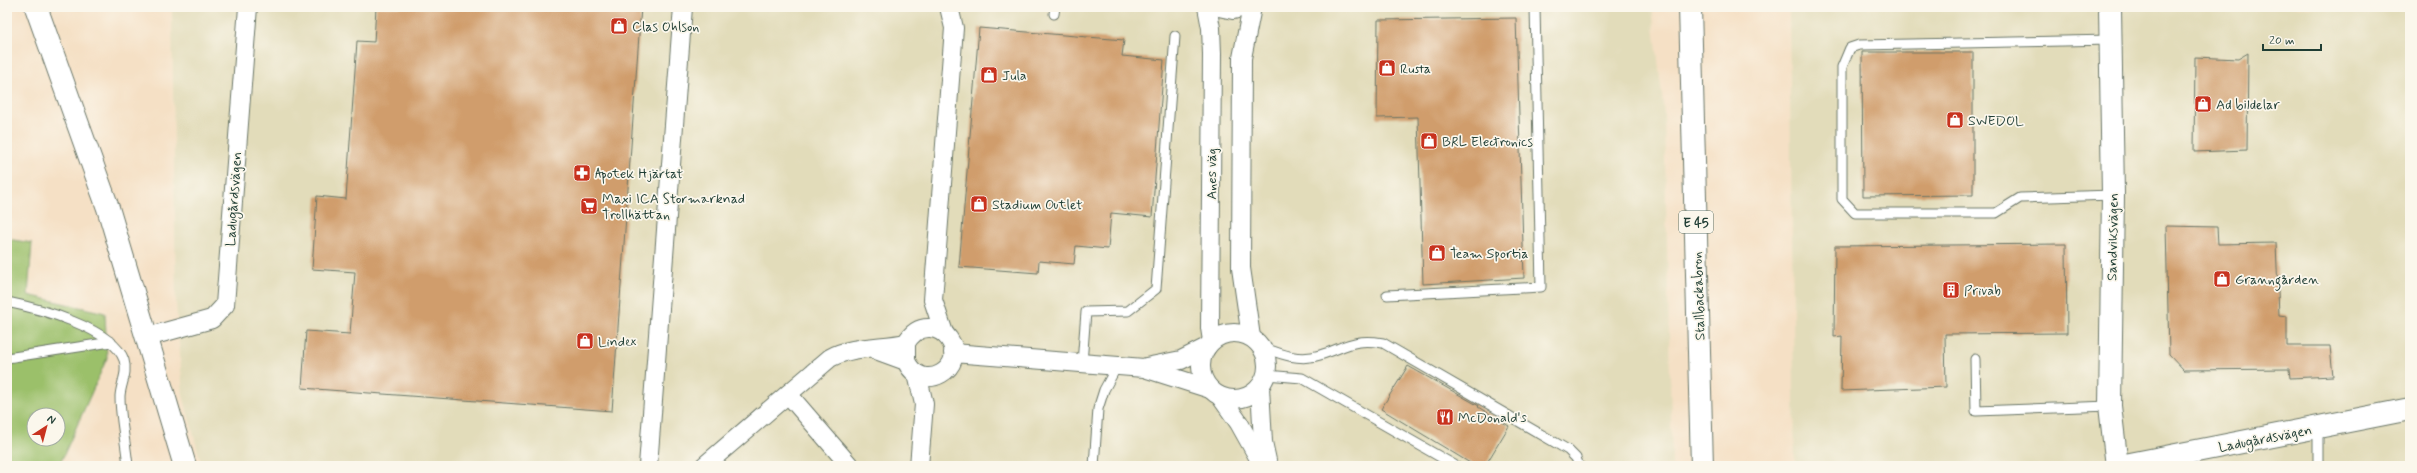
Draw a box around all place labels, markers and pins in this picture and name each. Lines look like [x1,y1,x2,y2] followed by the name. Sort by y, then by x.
[609,16,629,36] shop icon: Clas Ohlson
[632,18,699,36] place label: Clas Ohlson
[1377,58,1397,78] shop icon: Rusta
[1400,60,1431,78] place label: Rusta
[979,65,999,85] shop icon: Jula
[1002,67,1027,85] place label: Jula
[2193,94,2213,114] shop icon: Ad bildelar
[2216,96,2280,114] place label: Ad bildelar
[1945,110,1965,130] shop icon: SWEDOL
[1968,112,2024,130] place label: SWEDOL
[1419,131,1439,151] shop icon: BRL Electronics
[1442,133,1534,151] place label: BRL Electronics
[572,163,592,183] pharmacy icon: Apotek Hjärtat
[595,165,684,184] place label: Apotek Hjärtat
[602,190,745,224] place label: Maxi ICA Stormarknad Trollhättan
[969,194,989,214] shop icon: Stadium Outlet
[579,196,599,216] supermarket icon: Maxi ICA Stormarknad Trollhättan
[992,196,1083,214] place label: Stadium Outlet
[1427,243,1447,263] shop icon: Team Sportia
[1450,245,1529,263] place label: Team Sportia
[2212,269,2232,289] shop icon: Granngården
[2235,271,2319,291] place label: Granngården
[1941,280,1961,300] building icon: Privab
[1964,282,2001,300] place label: Privab
[575,331,595,351] shop icon: Lindex
[598,333,637,351] place label: Lindex
[1435,407,1455,427] restaurant icon: McDonald's
[1458,409,1527,427] place label: McDonald's

